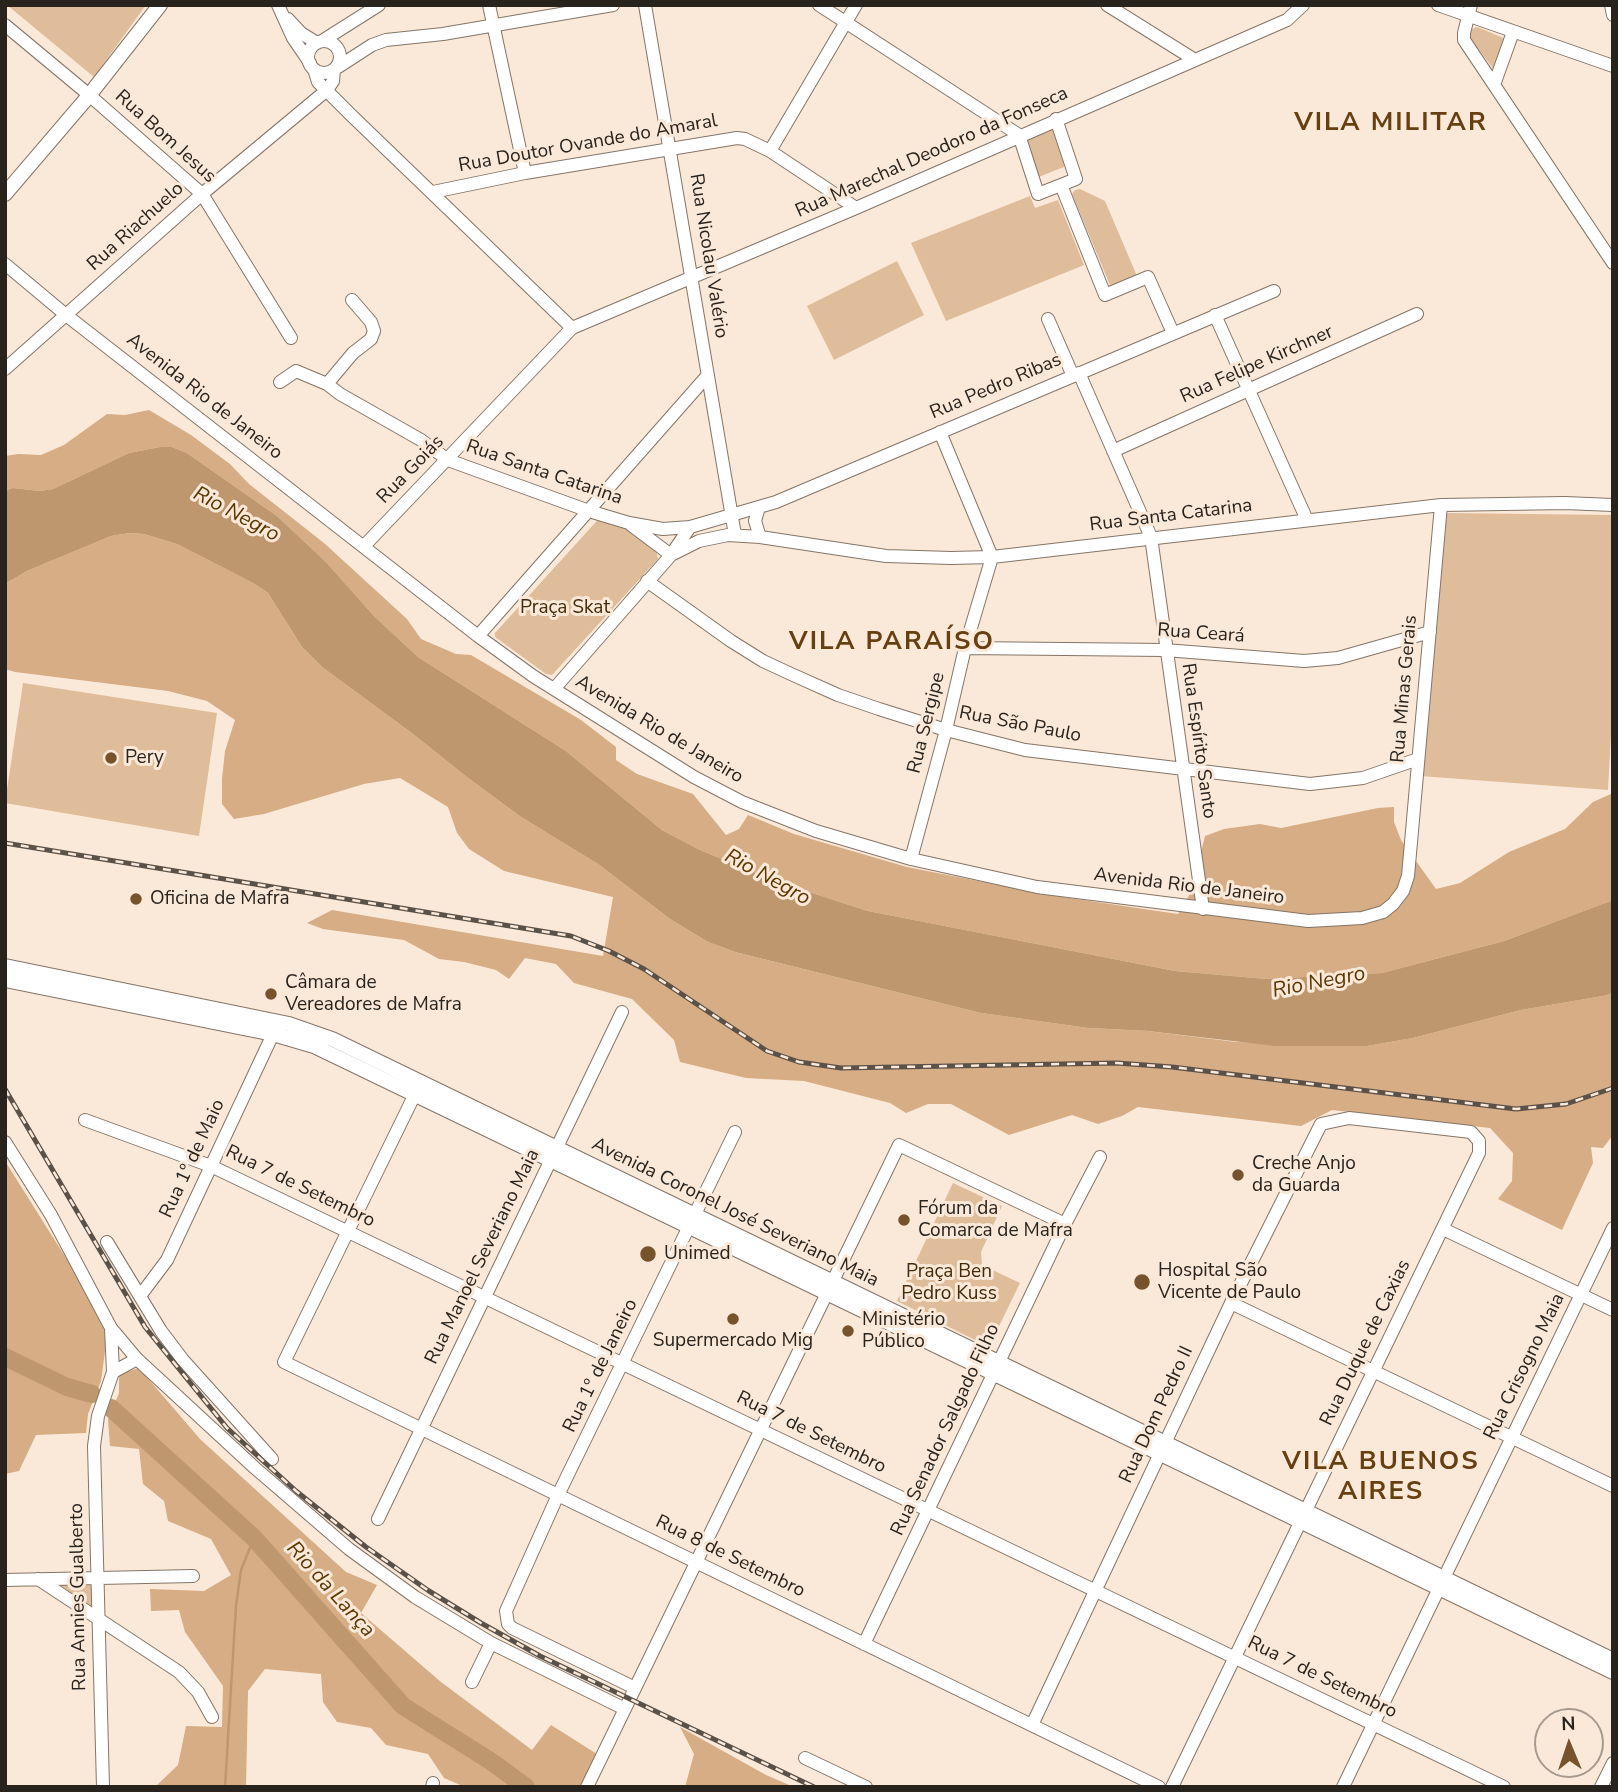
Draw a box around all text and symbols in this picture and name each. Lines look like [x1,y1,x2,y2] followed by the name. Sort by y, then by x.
[792,82,1072,224] street label: Rua Marechal Deodoro da Fonseca
[110,86,220,188] street label: Rua Bom Jesus
[1296,108,1486,140] district label: VILA MILITAR
[457,110,719,178] street label: Rua Doutor Ovande do Amaral
[684,172,732,340] street label: Rua Nicolau Valério
[83,178,189,276] street label: Rua Riachuelo
[1177,321,1337,409] street label: Rua Felipe Kirchner
[121,329,287,465] street label: Avenida Rio de Janeiro
[927,349,1065,425] street label: Rua Pedro Ribas
[373,431,449,509] street label: Rua Goiás
[463,436,625,510] street label: Rua Santa Catarina
[189,482,283,548] water label: Rio Negro
[1088,495,1254,537] street label: Rua Santa Catarina
[520,597,610,619] park label: Praça Skat
[1387,614,1423,764] street label: Rua Minas Gerais
[1157,620,1245,648] street label: Rua Ceará
[791,627,993,659] district label: VILA PARAÍSO
[1176,662,1220,820] street label: Rua Espírito Santo
[903,670,951,776] street label: Rua Sergipe
[571,671,747,789] street label: Avenida Rio de Janeiro
[957,702,1083,748] street label: Rua São Paulo
[125,747,164,769] place label: Pery
[103,750,119,766] marker: Pery
[720,844,814,912] water label: Rio Negro
[1092,864,1286,910] street label: Avenida Rio de Janeiro
[150,888,290,910] place label: Oficina de Mafra
[128,891,144,907] marker: Oficina de Mafra
[1270,962,1368,1004] water label: Rio Negro
[285,972,462,1016] place label: Câmara de Vereadores de Mafra
[263,986,279,1002] marker: Câmara de Vereadores de Mafra
[156,1096,230,1222] street label: Rua 1º de Maio
[588,1133,882,1293] street label: Avenida Coronel José Severiano Maia
[221,1141,379,1233] street label: Rua 7 de Setembro
[421,1146,545,1368] street label: Rua Manoel Severiano Maia
[1252,1153,1356,1197] place label: Creche Anjo da Guarda
[1230,1167,1246,1183] marker: Creche Anjo da Guarda
[918,1198,1073,1242] place label: Fórum da Comarca de Mafra
[896,1212,912,1228] marker: Fórum da Comarca de Mafra
[664,1243,730,1265] place label: Unimed
[638,1244,658,1264] marker: Unimed
[1316,1256,1416,1430] street label: Rua Duque de Caxias
[1158,1260,1301,1304] place label: Hospital São Vicente de Paulo
[901,1261,997,1305] park label: Praça Ben Pedro Kuss
[1132,1272,1152,1292] marker: Hospital São Vicente de Paulo
[1480,1290,1570,1444] street label: Rua Crisogno Maia
[559,1295,643,1437] street label: Rua 1º de Janeiro
[862,1309,945,1353] place label: Ministério Público
[725,1311,741,1327] marker: Supermercado Mig
[887,1320,1005,1540] street label: Rua Senador Salgado Filho
[840,1323,856,1339] marker: Ministério Público
[653,1330,813,1352] place label: Supermercado Mig
[1115,1343,1199,1487] street label: Rua Dom Pedro II
[732,1387,890,1479] street label: Rua 7 de Setembro
[1284,1447,1478,1508] district label: VILA BUENOS AIRES
[66,1503,92,1691] street label: Rua Annies Gualberto
[651,1511,809,1603] street label: Rua 8 de Setembro
[280,1537,380,1643] water label: Rio da Lança
[1243,1632,1401,1724] street label: Rua 7 de Setembro
[1534,1708,1604,1778] north arrow
[1561,1711,1576,1737] text: N

